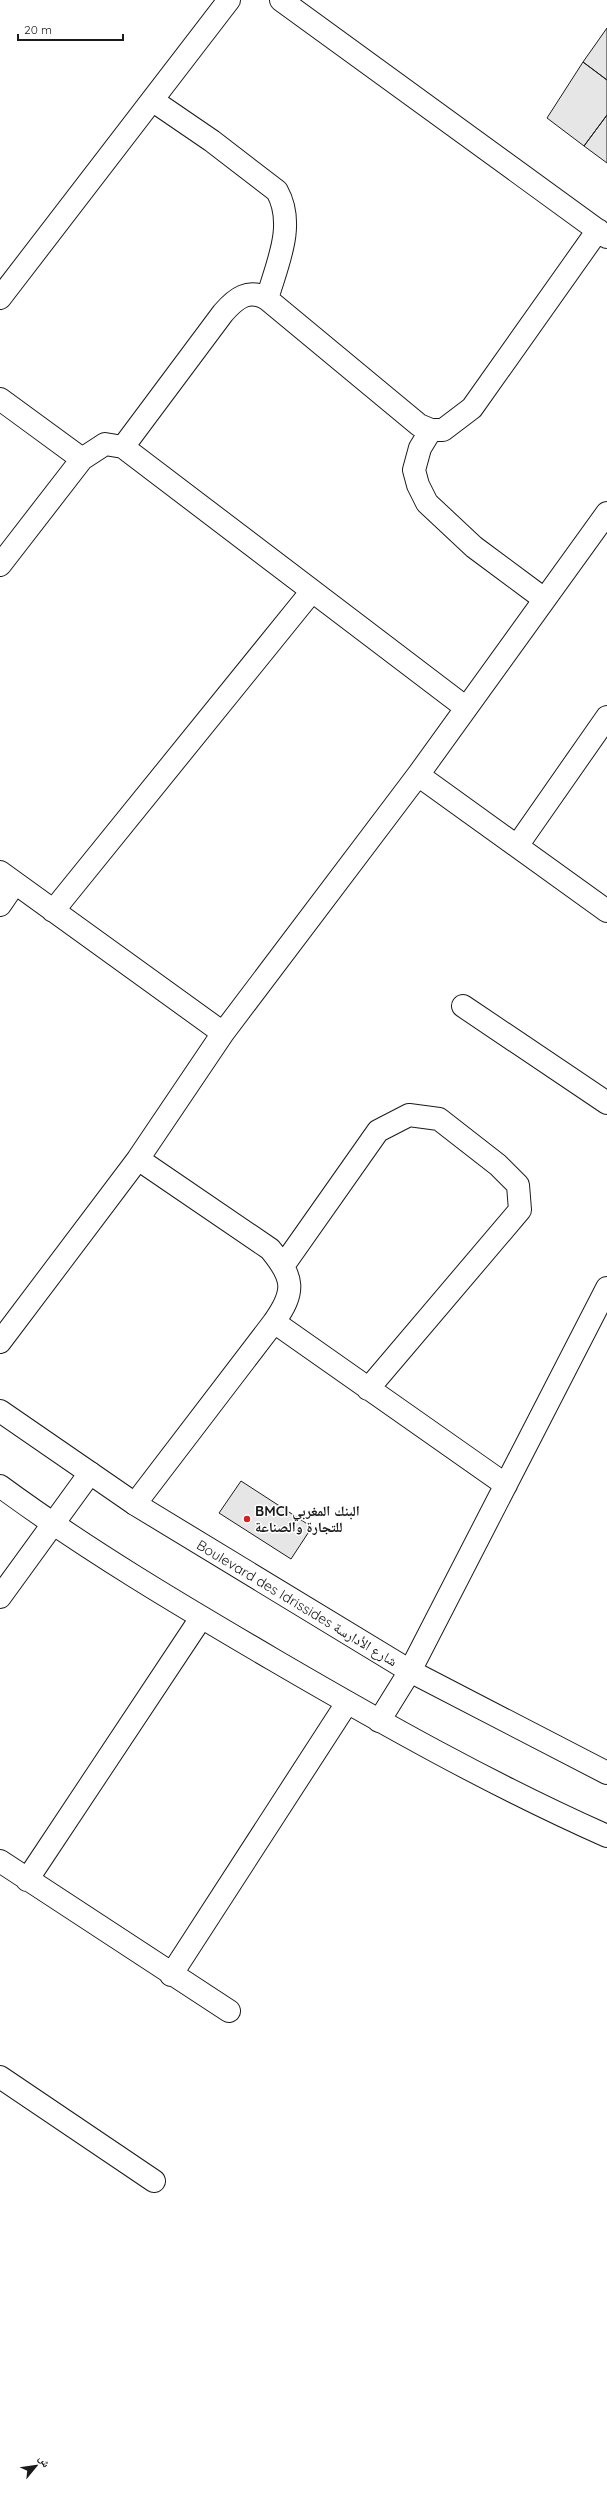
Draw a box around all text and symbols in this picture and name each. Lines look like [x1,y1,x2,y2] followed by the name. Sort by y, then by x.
[18,16,123,42] scale bar
[24,22,52,37] text: 20 m
[255,1502,360,1536] place label: BMCI البنك المغربي للتجارة والصناعة
[242,1514,252,1524] marker: BMCI البنك المغربي للتجارة والصناعة
[193,1536,401,1671] street label: Boulevard des Idrissides شارع الأدارسة
[16,2446,56,2486] north arrow
[35,2453,54,2470] text: ش

